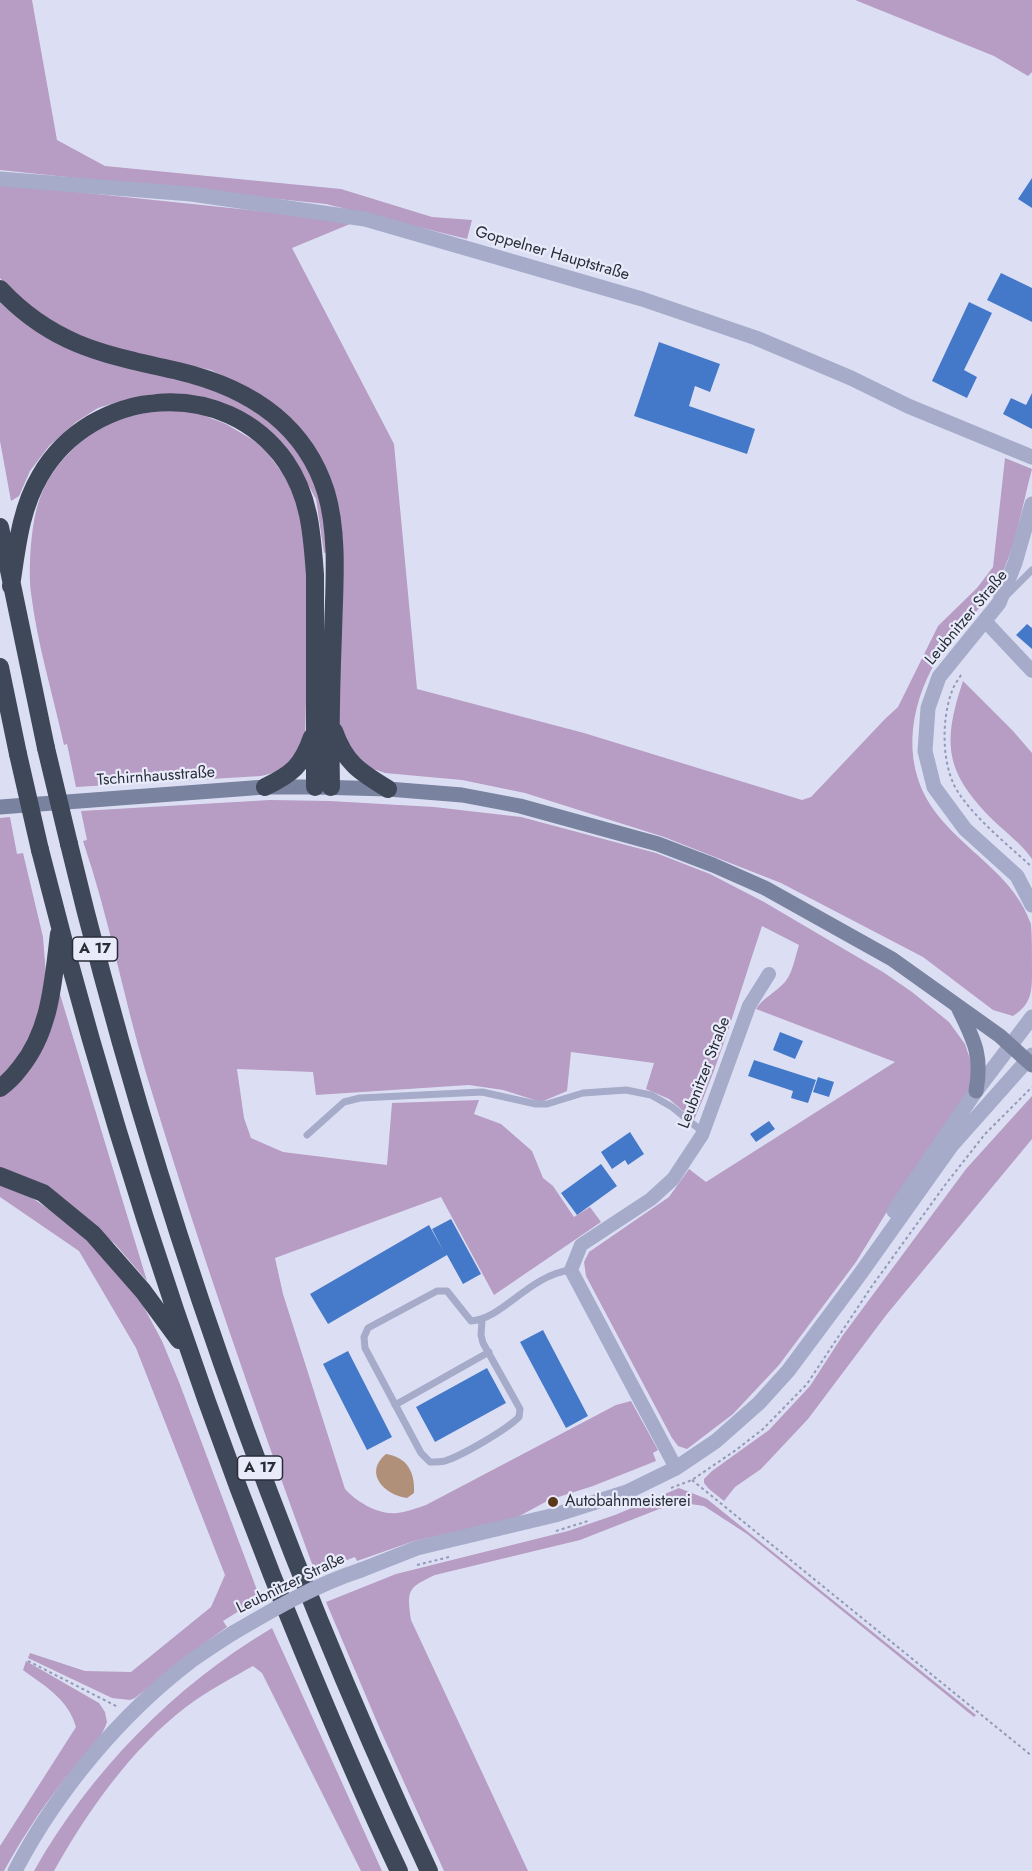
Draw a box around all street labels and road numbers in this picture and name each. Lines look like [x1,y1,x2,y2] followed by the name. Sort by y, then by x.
[473,223,631,285] street label: Goppelner Hauptstraße
[922,567,1012,669] street label: Leubnitzer Straße
[96,763,216,791] street label: Tschirnhausstraße
[72,937,118,961] road number: A 17
[675,1014,735,1132] street label: Leubnitzer Straße
[238,1456,282,1480] road number: A 17
[234,1549,348,1619] street label: Leubnitzer Straße

